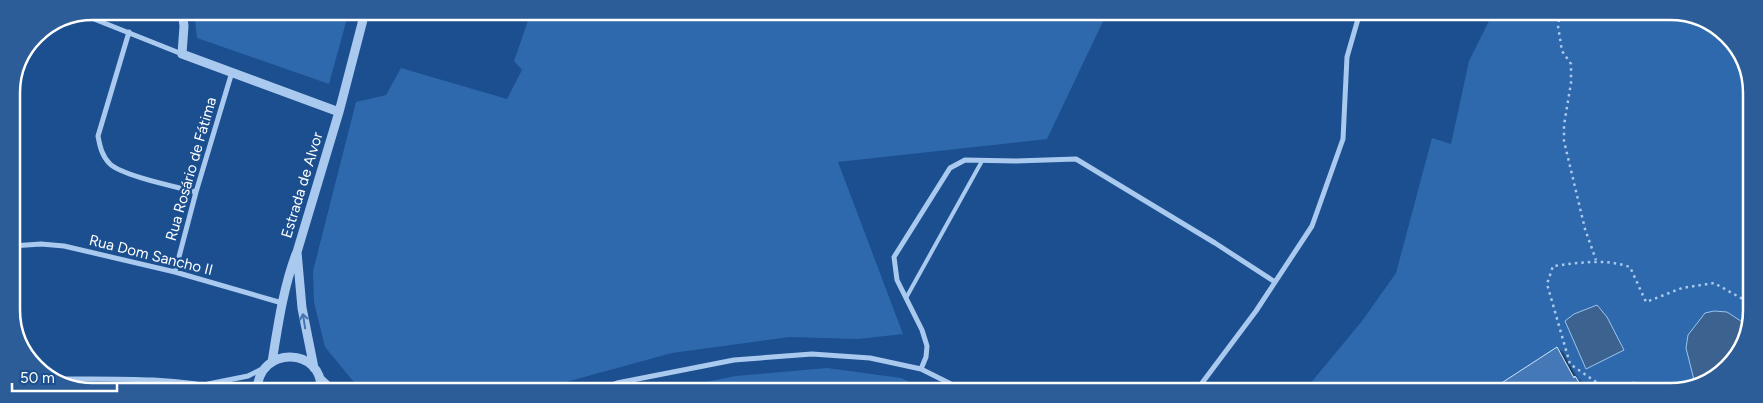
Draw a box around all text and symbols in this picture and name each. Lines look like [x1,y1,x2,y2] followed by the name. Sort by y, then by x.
[162,95,220,243] street label: Rua Rosário de Fátima
[277,130,327,240] street label: Estrada de Alvor
[87,231,215,279] street label: Rua Dom Sancho II
[298,313,308,329] one-way arrow
[12,360,118,392] scale bar
[20,369,55,387] text: 50 m

